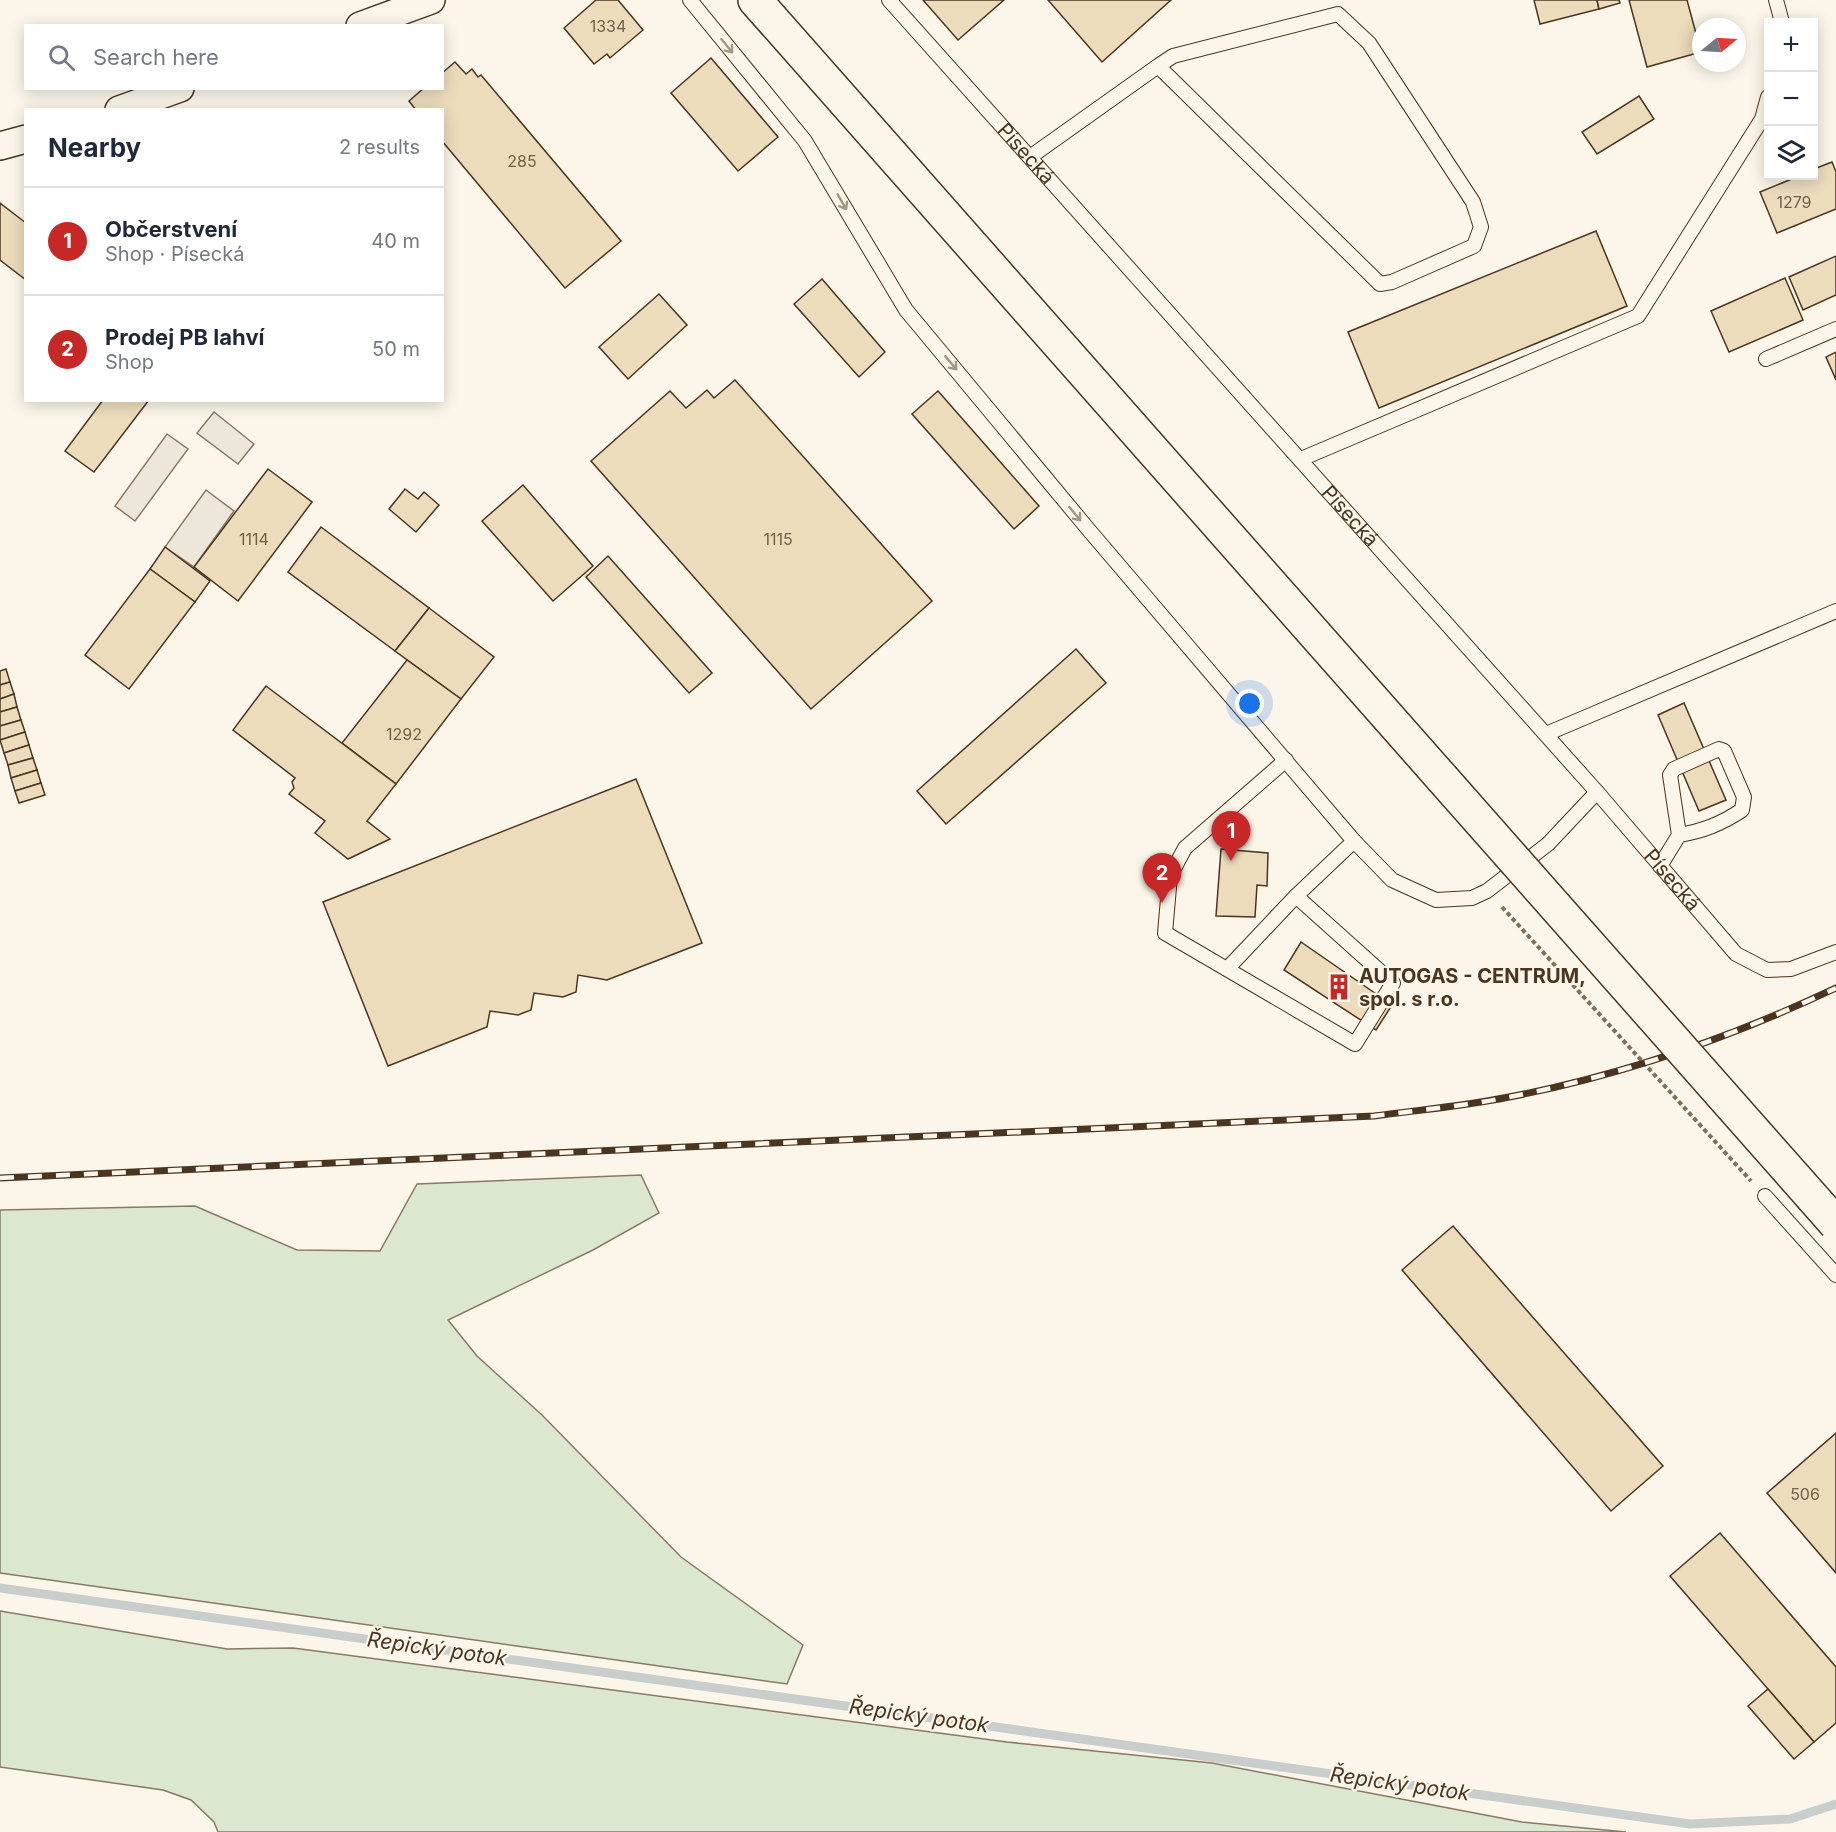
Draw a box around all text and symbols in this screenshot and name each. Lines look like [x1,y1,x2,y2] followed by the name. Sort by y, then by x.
[590,16,626,36] house number: 1334
[1692,18,1746,72] north arrow
[1764,18,1818,180] map controls
[1764,18,1818,72] button: +
[24,24,444,90] search box
[720,37,733,53] one-way arrow
[45,41,78,74] icon: search
[93,44,219,70] text: Search here
[1764,72,1818,126] button: −
[993,118,1060,189] street label: Písecká
[1764,126,1818,180] button: layers
[48,132,141,163] text: Nearby
[339,135,420,159] text: 2 results
[507,151,537,171] house number: 285
[1776,192,1812,212] house number: 1279
[837,193,848,211] one-way arrow
[105,216,237,242] text: Občerstvení
[63,229,72,253] text: 1
[371,229,420,253] text: 40 m
[105,242,244,266] text: Shop · Písecká
[105,324,265,350] text: Prodej PB lahví
[61,337,74,361] text: 2
[372,337,420,361] text: 50 m
[105,350,154,374] text: Shop
[944,355,958,370] one-way arrow
[1317,481,1384,551] street label: Písecká
[1068,506,1082,521] one-way arrow
[239,529,269,549] house number: 1114
[763,529,793,549] house number: 1115
[1235,689,1264,718] your location
[386,724,422,744] house number: 1292
[1212,812,1250,861] pin: 1
[1639,844,1705,916] street label: Písecká
[1142,854,1182,903] pin: 2
[1359,964,1586,1011] place label: AUTOGAS - CENTRUM, spol. s r.o.
[1324,972,1354,1002] building icon: AUTOGAS - CENTRUM, spol. s r.o.
[1790,1484,1820,1504] house number: 506
[366,1625,509,1671] water label: Řepický potok
[848,1692,991,1738] water label: Řepický potok
[1329,1760,1472,1806] water label: Řepický potok

